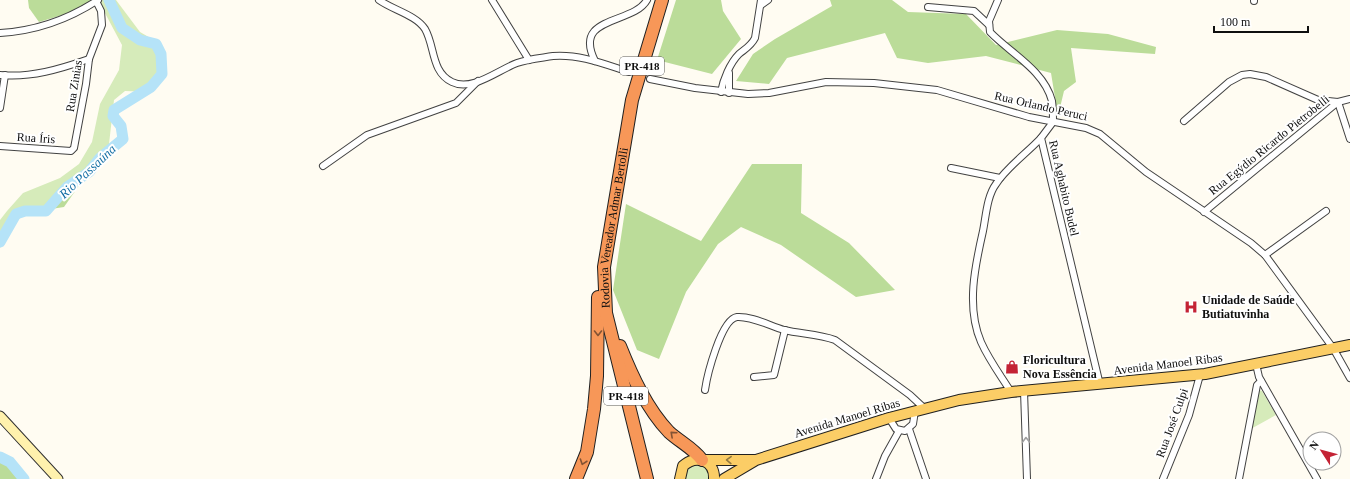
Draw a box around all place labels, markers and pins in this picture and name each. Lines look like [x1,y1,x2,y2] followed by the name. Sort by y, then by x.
[1202,293,1295,321] place label: Unidade de Saúde Butiatuvinha
[1183,299,1199,315] hospital icon: Unidade de Saúde Butiatuvinha
[1023,353,1097,381] place label: Floricultura Nova Essência
[1004,359,1020,375] shop icon: Floricultura Nova Essência

